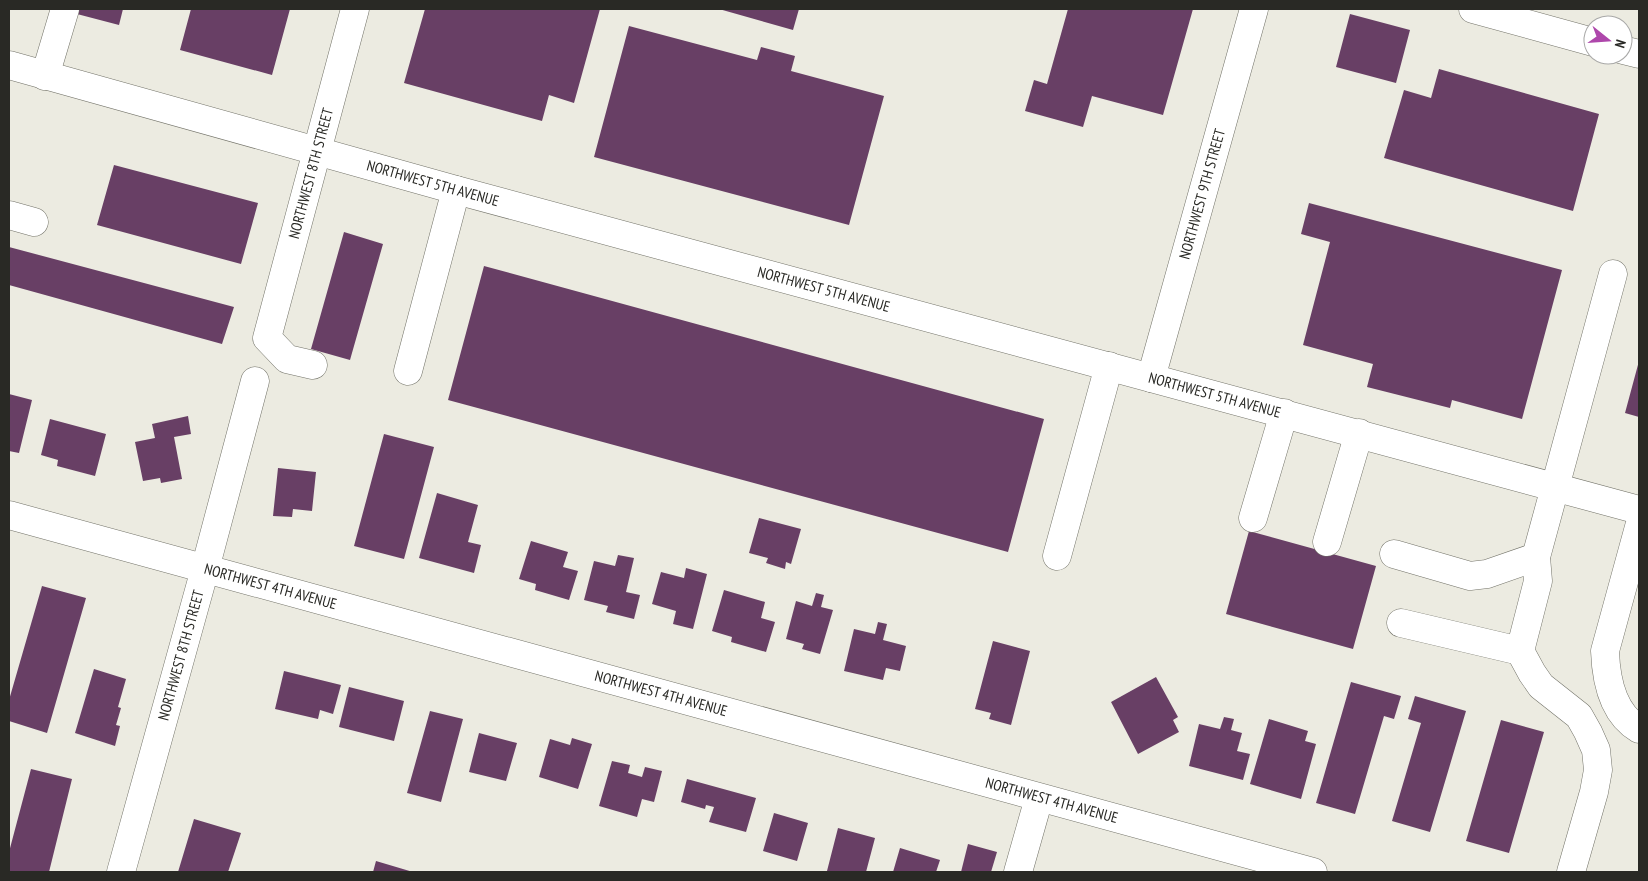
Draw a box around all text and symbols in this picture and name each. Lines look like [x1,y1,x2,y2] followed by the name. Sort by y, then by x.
[1583,15,1633,65] north arrow
[1611,38,1630,50] text: N
[284,106,337,241] street label: NORTHWEST 8TH STREET
[1175,126,1229,261] street label: NORTHWEST 9TH STREET
[365,155,501,210] street label: NORTHWEST 5TH AVENUE
[755,262,892,316] street label: NORTHWEST 5TH AVENUE
[1146,368,1283,422] street label: NORTHWEST 5TH AVENUE
[202,559,339,613] street label: NORTHWEST 4TH AVENUE
[153,587,208,722] street label: NORTHWEST 8TH STREET
[593,666,729,720] street label: NORTHWEST 4TH AVENUE
[983,773,1120,827] street label: NORTHWEST 4TH AVENUE

